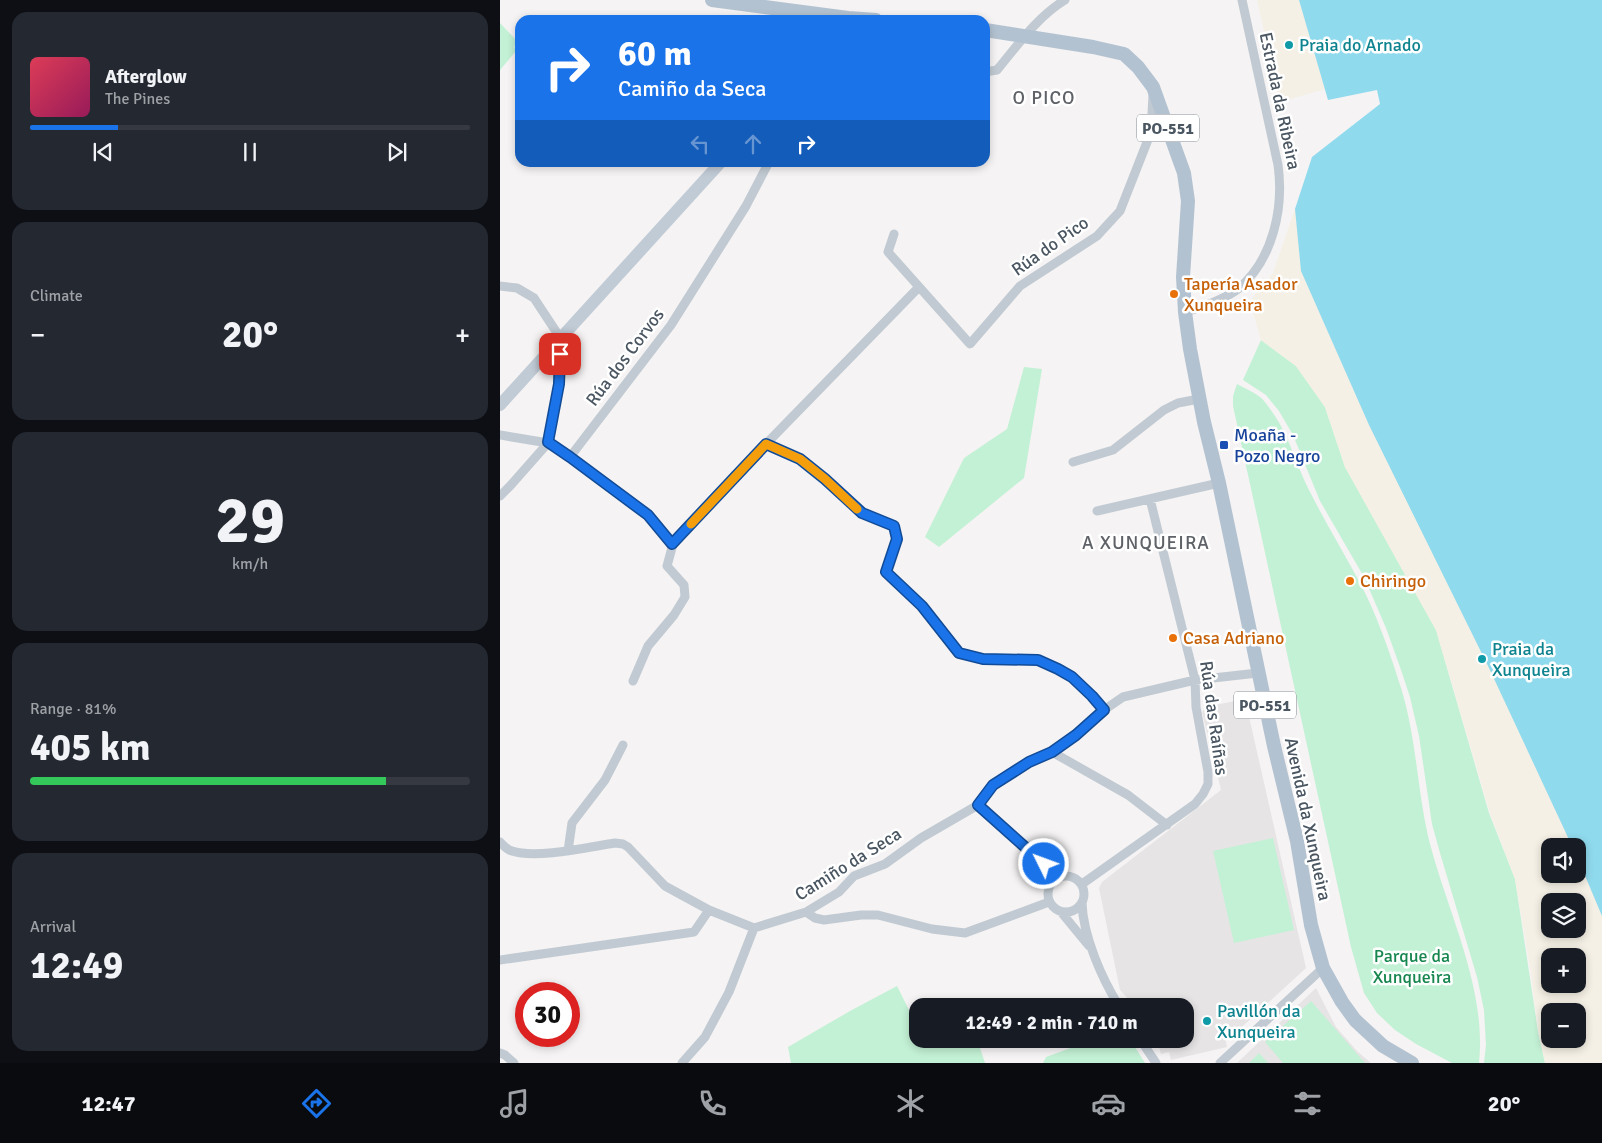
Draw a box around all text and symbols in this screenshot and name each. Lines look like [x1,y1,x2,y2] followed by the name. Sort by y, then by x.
[1255,30,1305,172] street label: Estrada da Ribeira
[618,32,692,75] text: 60 m
[1299,34,1421,56] place label: Praia do Arnado
[535,35,600,100] icon: right
[1283,39,1295,51] marker: Praia do Arnado
[105,65,187,89] text: Afterglow
[618,75,766,102] text: Camiño da Seca
[1013,86,1075,110] district label: O PICO
[105,89,170,109] text: The Pines
[1137,115,1199,142] road number: PO-551
[686,130,714,158] icon: left
[739,130,767,158] icon: ahead
[792,130,820,158] icon: right
[89,138,117,166] icon: previous
[236,138,264,166] icon: pause
[383,138,411,166] icon: next
[1007,211,1093,281] street label: Rúa do Pico
[1184,273,1298,316] place label: Tapería Asador Xunqueira
[30,286,83,306] text: Climate
[1168,288,1180,300] marker: Tapería Asador Xunqueira
[581,304,669,410] street label: Rúa dos Corvos
[222,311,278,358] text: 20°
[30,318,45,352] text: −
[455,318,470,352] text: +
[539,333,581,375] pin
[546,340,574,368] icon: arrive
[1234,424,1320,467] place label: Moaña - Pozo Negro
[1218,439,1230,451] marker: Moaña - Pozo Negro
[215,481,285,561] text: 29
[1082,531,1210,555] district label: A XUNQUEIRA
[232,554,268,574] text: km/h
[1360,570,1426,592] place label: Chiringo
[1344,575,1356,587] marker: Chiringo
[1183,627,1284,649] place label: Casa Adriano
[1167,632,1179,644] marker: Casa Adriano
[1492,638,1571,681] place label: Praia da Xunqueira
[1476,653,1488,665] marker: Praia da Xunqueira
[1195,659,1233,777] street label: Rúa das Raíñas
[1234,692,1296,718] road number: PO-551
[30,699,116,719] text: Range · 81%
[30,724,151,771] text: 405 km
[1280,735,1336,903] street label: Avenida da Xunqueira
[791,822,905,906] street label: Camiño da Seca
[1017,837,1069,889] position arrow
[1541,838,1586,1048] map controls
[1541,838,1586,883] button: sound
[1541,893,1586,938] button: layers
[30,917,76,937] text: Arrival
[30,942,123,989] text: 12:49
[1373,945,1451,988] park label: Parque da Xunqueira
[1541,948,1586,993] button: +
[515,982,580,1047] speed limit sign: 30
[1217,1000,1301,1043] place label: Pavillón da Xunqueira
[1541,1003,1586,1048] button: −
[965,1011,1138,1035] text: 12:49 · 2 min · 710 m
[1201,1015,1213,1027] marker: Pavillón da Xunqueira
[299,1086,334,1121] icon: directions
[497,1086,532,1121] icon: music
[695,1086,730,1121] icon: phone
[893,1086,928,1121] icon: climate
[1091,1086,1126,1121] icon: car
[1290,1086,1325,1121] icon: filters
[82,1090,136,1117] text: 12:47
[1488,1090,1520,1117] text: 20°

